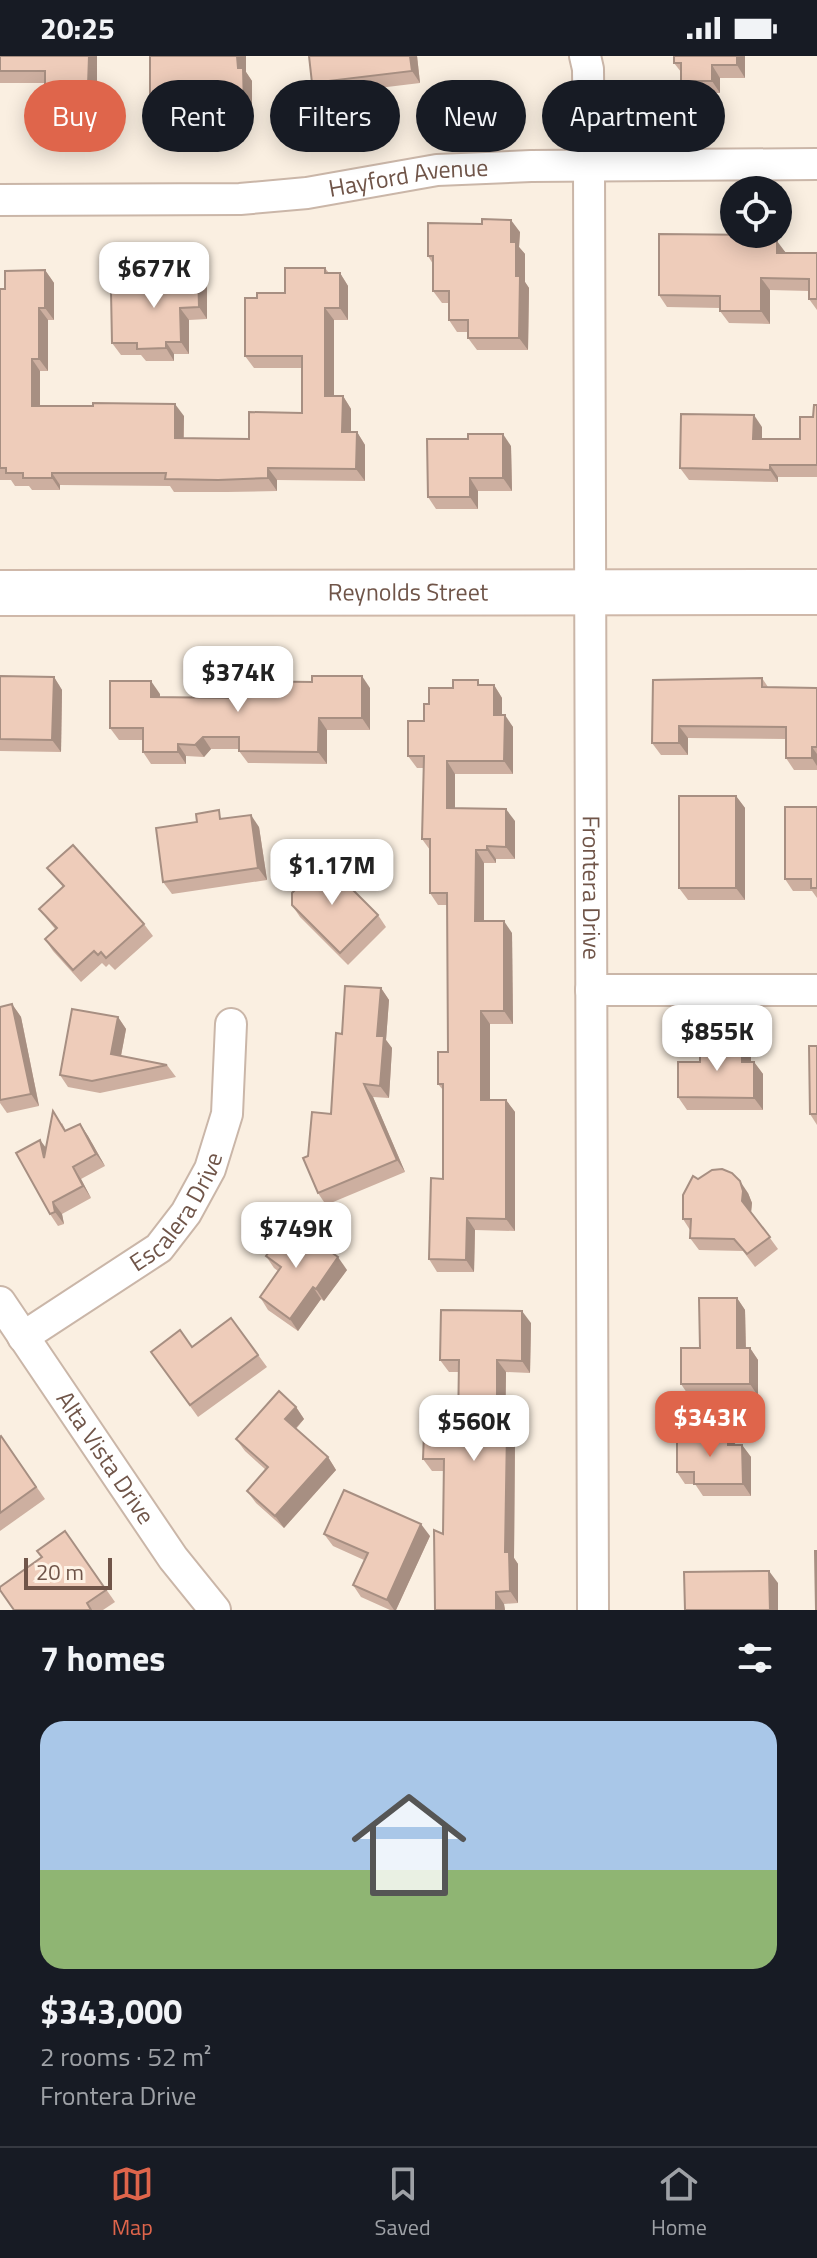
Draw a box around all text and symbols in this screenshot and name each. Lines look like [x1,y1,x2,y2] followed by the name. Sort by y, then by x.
[40,5,115,51] text: 20:25
[24,80,126,152] chip: Buy
[142,80,254,152] chip: Rent
[270,80,400,152] chip: Filters
[416,80,526,152] chip: New
[542,80,725,152] chip: Apartment
[325,149,489,206] street label: Hayford Avenue
[720,176,792,248] map controls
[720,176,792,248] button: locate
[98,242,210,310] pin: $677K
[117,248,191,287] text: $677K
[328,573,489,610] street label: Reynolds Street
[182,646,294,714] pin: $374K
[201,652,275,691] text: $374K
[574,815,610,960] street label: Frontera Drive
[267,839,397,907] pin: $1.17M
[288,845,376,884] text: $1.17M
[661,1005,773,1073] pin: $855K
[680,1011,754,1050] text: $855K
[122,1148,231,1280] street label: Escalera Drive
[240,1202,352,1270] pin: $749K
[259,1208,333,1247] text: $749K
[48,1383,164,1531] street label: Alta Vista Drive
[654,1391,766,1459] pin: $343K
[418,1395,530,1463] pin: $560K
[673,1397,747,1436] text: $343K
[437,1401,511,1440] text: $560K
[24,1554,112,1590] scale bar
[36,1555,84,1589] text: 20 m
[40,1632,165,1684] text: 7 homes
[733,1636,777,1680] icon: filters
[337,1773,481,1917] icon: home
[40,1985,182,2037] text: $343,000
[40,2037,211,2076] text: 2 rooms · 52 m²
[40,2076,196,2115] text: Frontera Drive
[110,2162,154,2244] tab: Map
[375,2162,431,2244] tab: Saved
[651,2162,707,2244] tab: Home

